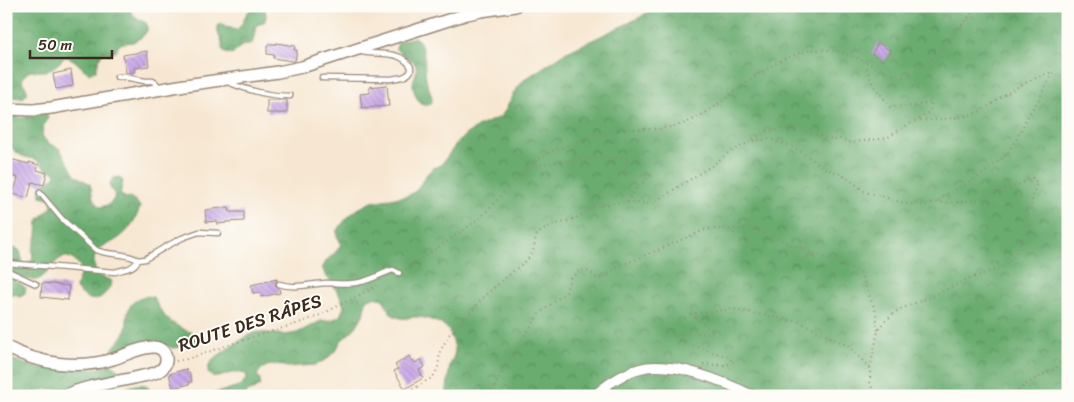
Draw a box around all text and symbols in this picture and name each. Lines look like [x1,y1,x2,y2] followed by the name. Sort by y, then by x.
[30,28,112,60] scale bar
[38,32,73,58] text: 50 m
[174,285,326,361] street label: ROUTE DES RÂPES

